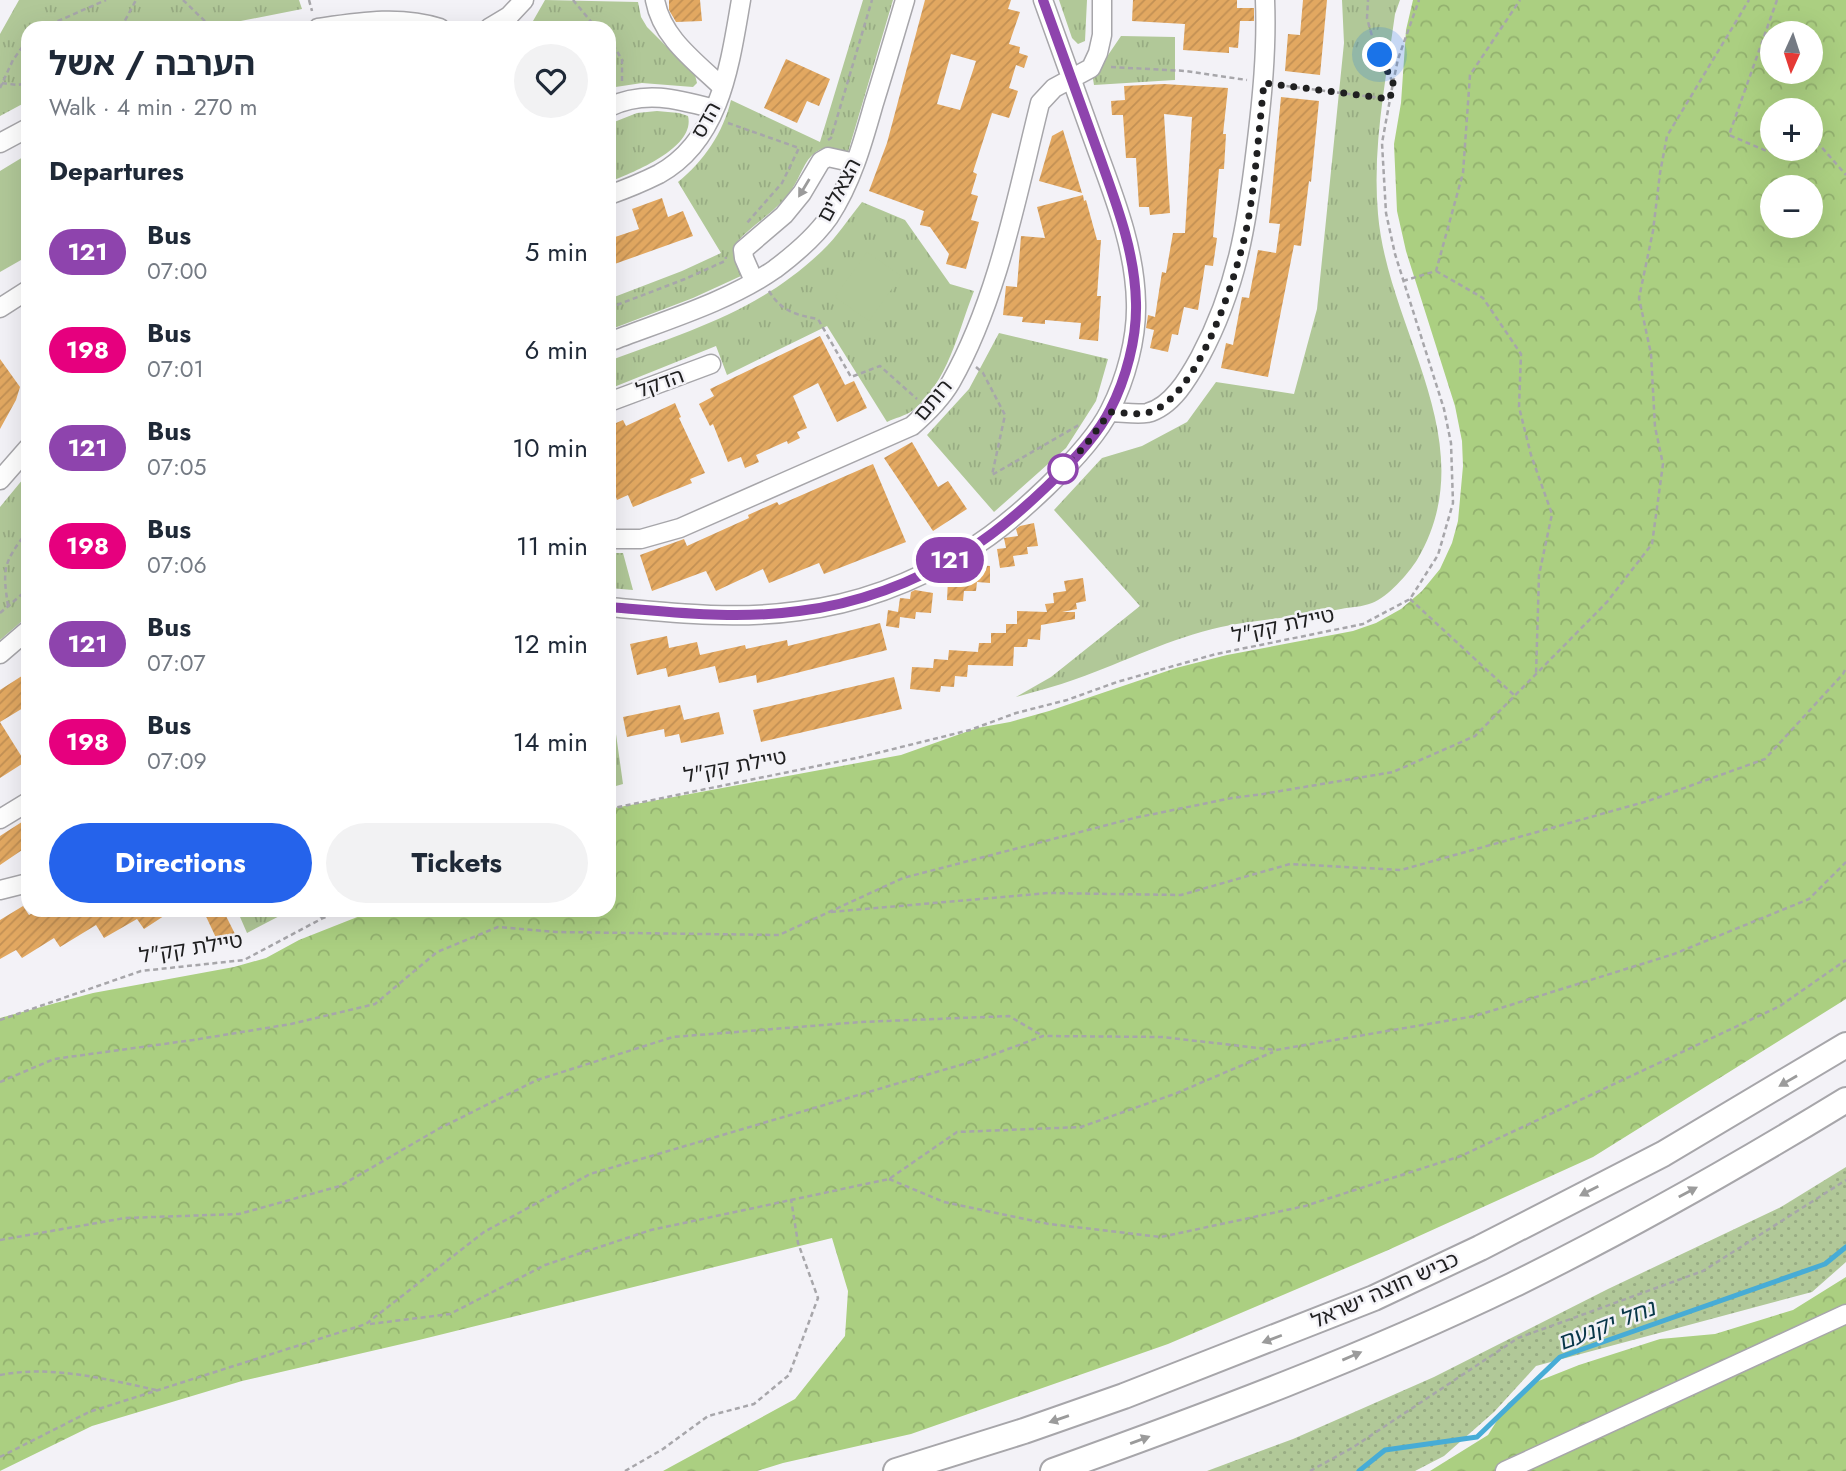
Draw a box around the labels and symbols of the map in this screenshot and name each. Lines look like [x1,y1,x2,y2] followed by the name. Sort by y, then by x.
[1760,21,1824,84] north arrow
[1362,37,1397,72] your location
[684,96,728,144] street label: הדס
[810,153,868,227] street label: הצאלים
[797,178,810,197] one-way arrow
[632,361,688,405] street label: הדקל
[907,373,959,427] street label: רותם
[1048,454,1078,484] unlabelled marker
[910,537,990,583] line badge: 121
[1229,599,1337,651] street label: טיילת קק"ל
[681,741,789,791] street label: טיילת קק"ל
[137,925,245,971] street label: טיילת קק"ל
[1778,1075,1797,1087] one-way arrow
[1579,1186,1599,1197] one-way arrow
[1678,1186,1698,1198] one-way arrow
[1307,1244,1463,1336] street label: כביש חוצה ישראל
[1552,1290,1662,1359] water label: נחל יקנעם
[1261,1334,1282,1345] one-way arrow
[1342,1351,1363,1362] one-way arrow
[1048,1414,1069,1425] one-way arrow
[1130,1434,1151,1445] one-way arrow

